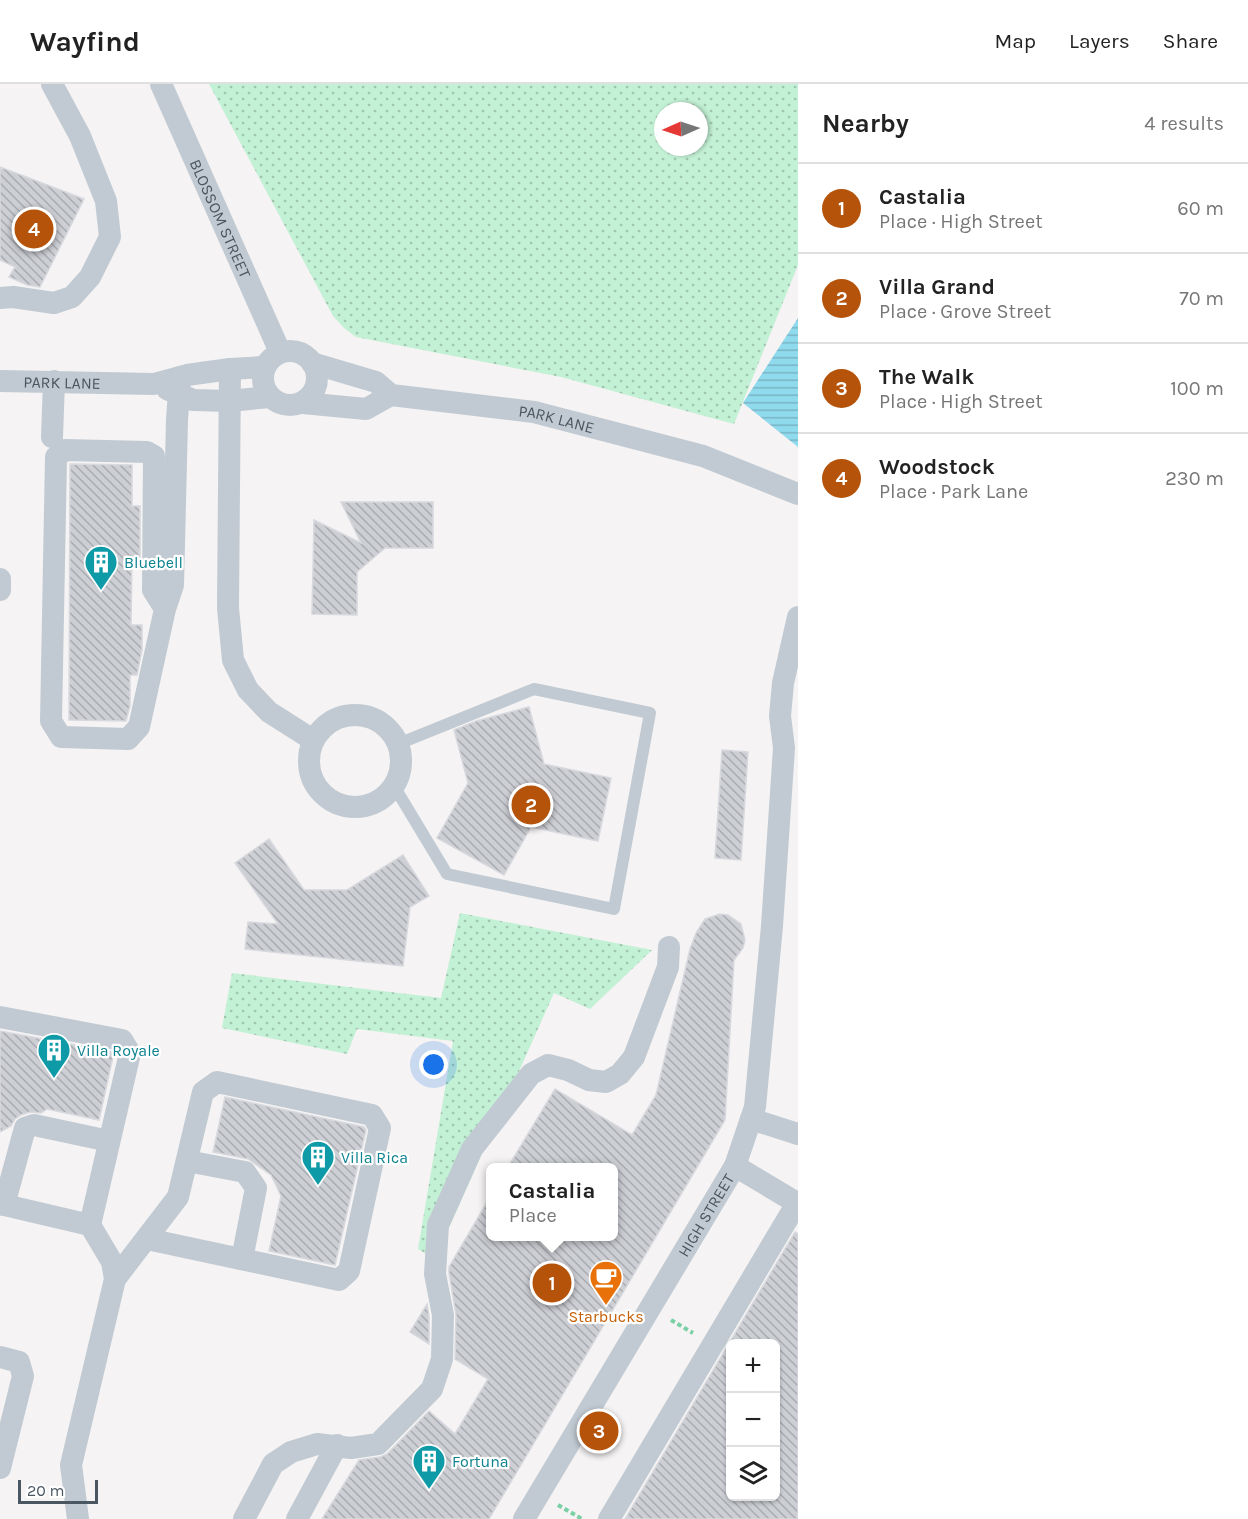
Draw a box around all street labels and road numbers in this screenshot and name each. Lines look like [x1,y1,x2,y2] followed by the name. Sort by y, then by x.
[185,156,255,281] street label: BLOSSOM STREET
[23,372,101,393] street label: PARK LANE
[518,401,596,437] street label: PARK LANE
[674,1170,738,1260] street label: HIGH STREET

